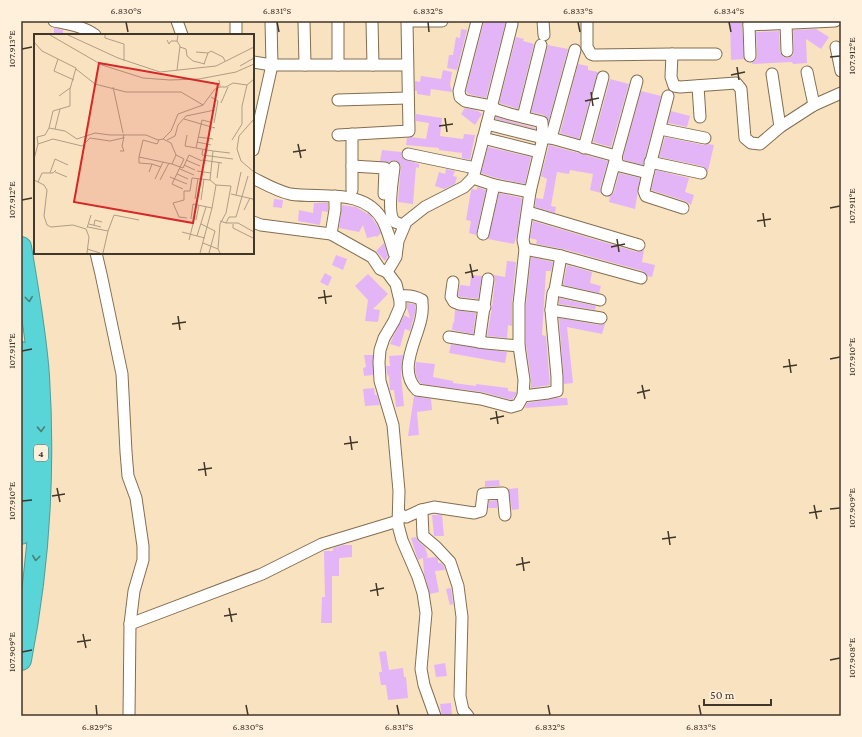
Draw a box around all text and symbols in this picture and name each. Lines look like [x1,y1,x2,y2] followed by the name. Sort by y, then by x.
[111,5,142,16] text: 6.830°S
[263,5,292,16] text: 6.831°S
[413,5,443,16] text: 6.832°S
[563,5,593,16] text: 6.833°S
[714,5,744,16] text: 6.834°S
[6,30,17,68] text: 107.913°E
[34,34,254,254] inset map
[846,37,857,75] text: 107.912°E
[6,181,17,219] text: 107.912°E
[846,188,857,224] text: 107.911°E
[24,296,33,302] one-way arrow
[6,333,17,369] text: 107.911°E
[846,337,857,376] text: 107.910°E
[36,426,45,432] one-way arrow
[34,445,48,461] road number: 4
[6,481,17,520] text: 107.910°E
[846,487,857,528] text: 107.909°E
[31,555,40,561] one-way arrow
[6,631,17,672] text: 107.909°E
[846,637,857,678] text: 107.908°E
[704,681,771,707] scale bar
[710,688,735,702] text: 50 m
[82,721,113,732] text: 6.829°S
[233,721,264,732] text: 6.830°S
[385,721,414,732] text: 6.831°S
[535,721,565,732] text: 6.832°S
[686,721,716,732] text: 6.833°S

